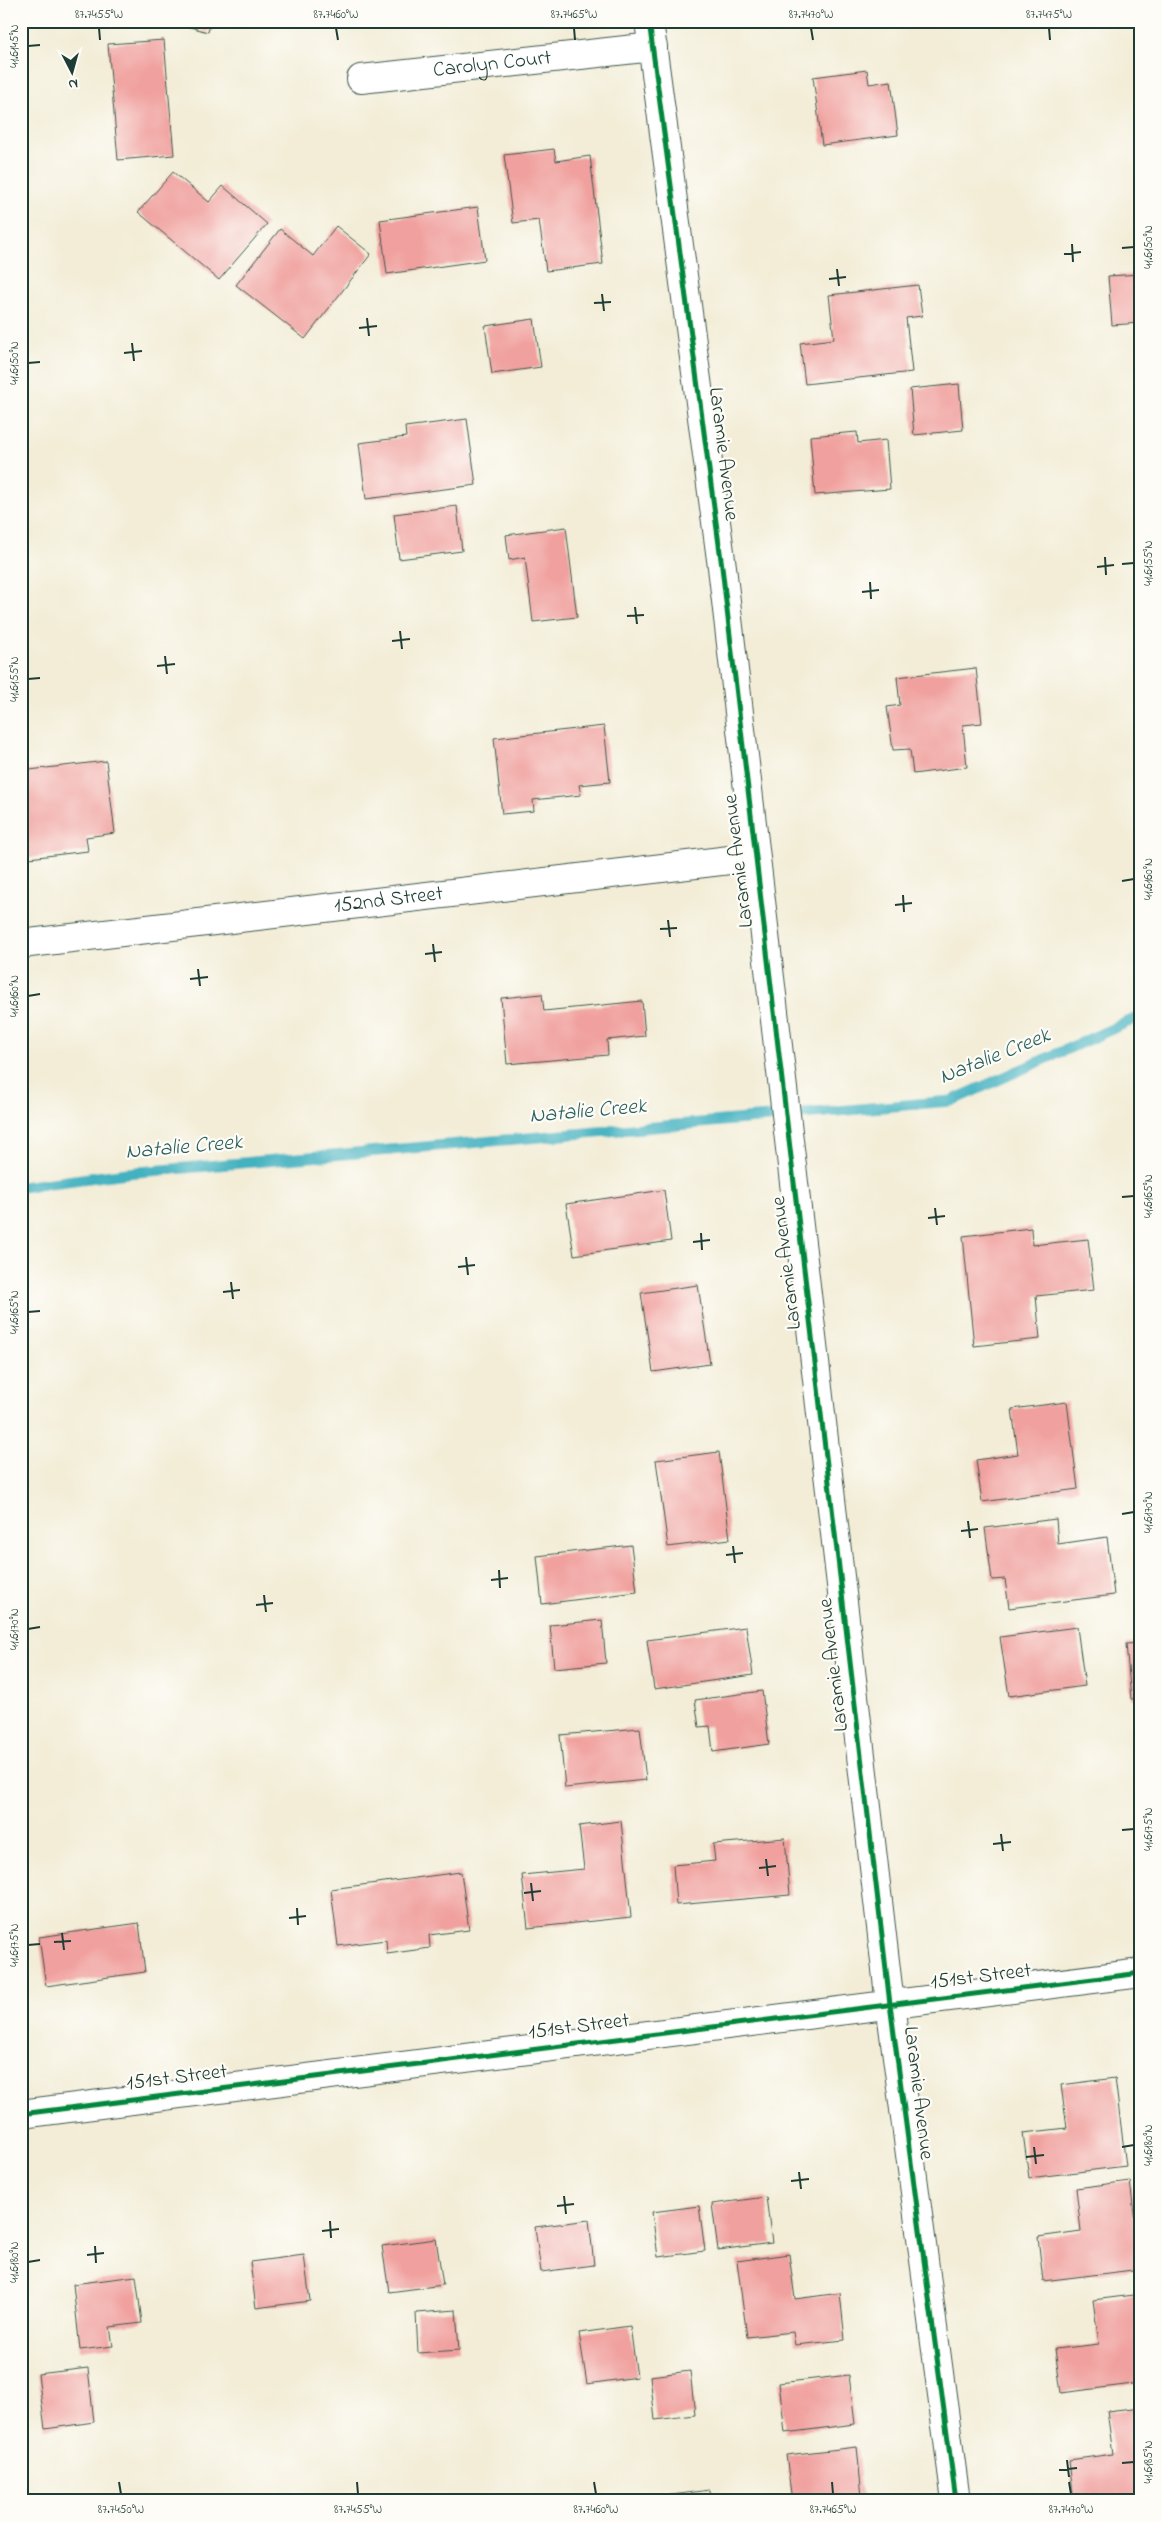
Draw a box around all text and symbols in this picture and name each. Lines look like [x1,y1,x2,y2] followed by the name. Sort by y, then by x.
[75,6,123,24] text: 87.7455°W
[314,6,358,24] text: 87.7460°W
[551,6,597,24] text: 87.7465°W
[789,6,833,24] text: 87.7470°W
[1026,6,1072,24] text: 87.7475°W
[6,24,24,68] text: 41.6145°N
[432,43,553,86] street label: Carolyn Court
[48,48,98,98] north arrow
[67,73,79,94] text: N
[1140,225,1158,269] text: 41.6150°N
[6,341,24,385] text: 41.6150°N
[700,385,746,523] street label: Laramie Avenue
[1140,540,1158,586] text: 41.6155°N
[6,656,24,702] text: 41.6155°N
[716,792,762,930] street label: Laramie Avenue
[1140,858,1158,900] text: 41.6160°N
[332,879,445,922] street label: 152nd Street
[6,975,24,1017] text: 41.6160°N
[935,1020,1057,1094] water label: Natalie Creek
[528,1091,649,1133] water label: Natalie Creek
[124,1127,245,1169] water label: Natalie Creek
[1140,1174,1158,1218] text: 41.6165°N
[764,1194,810,1332] street label: Laramie Avenue
[6,1290,24,1334] text: 41.6165°N
[1140,1491,1158,1533] text: 41.6170°N
[811,1596,857,1734] street label: Laramie Avenue
[6,1608,24,1650] text: 41.6170°N
[1140,1807,1158,1851] text: 41.6175°N
[6,1923,24,1967] text: 41.6175°N
[929,1956,1033,1998] street label: 151st Street
[527,2006,631,2048] street label: 151st Street
[895,2024,941,2162] street label: Laramie Avenue
[125,2057,229,2099] street label: 151st Street
[1140,2124,1158,2166] text: 41.6180°N
[6,2241,24,2283] text: 41.6180°N
[1140,2441,1158,2483] text: 41.6185°N
[98,2501,144,2519] text: 87.7450°W
[334,2501,382,2519] text: 87.7455°W
[574,2501,618,2519] text: 87.7460°W
[810,2501,856,2519] text: 87.7465°W
[1049,2501,1093,2519] text: 87.7470°W

